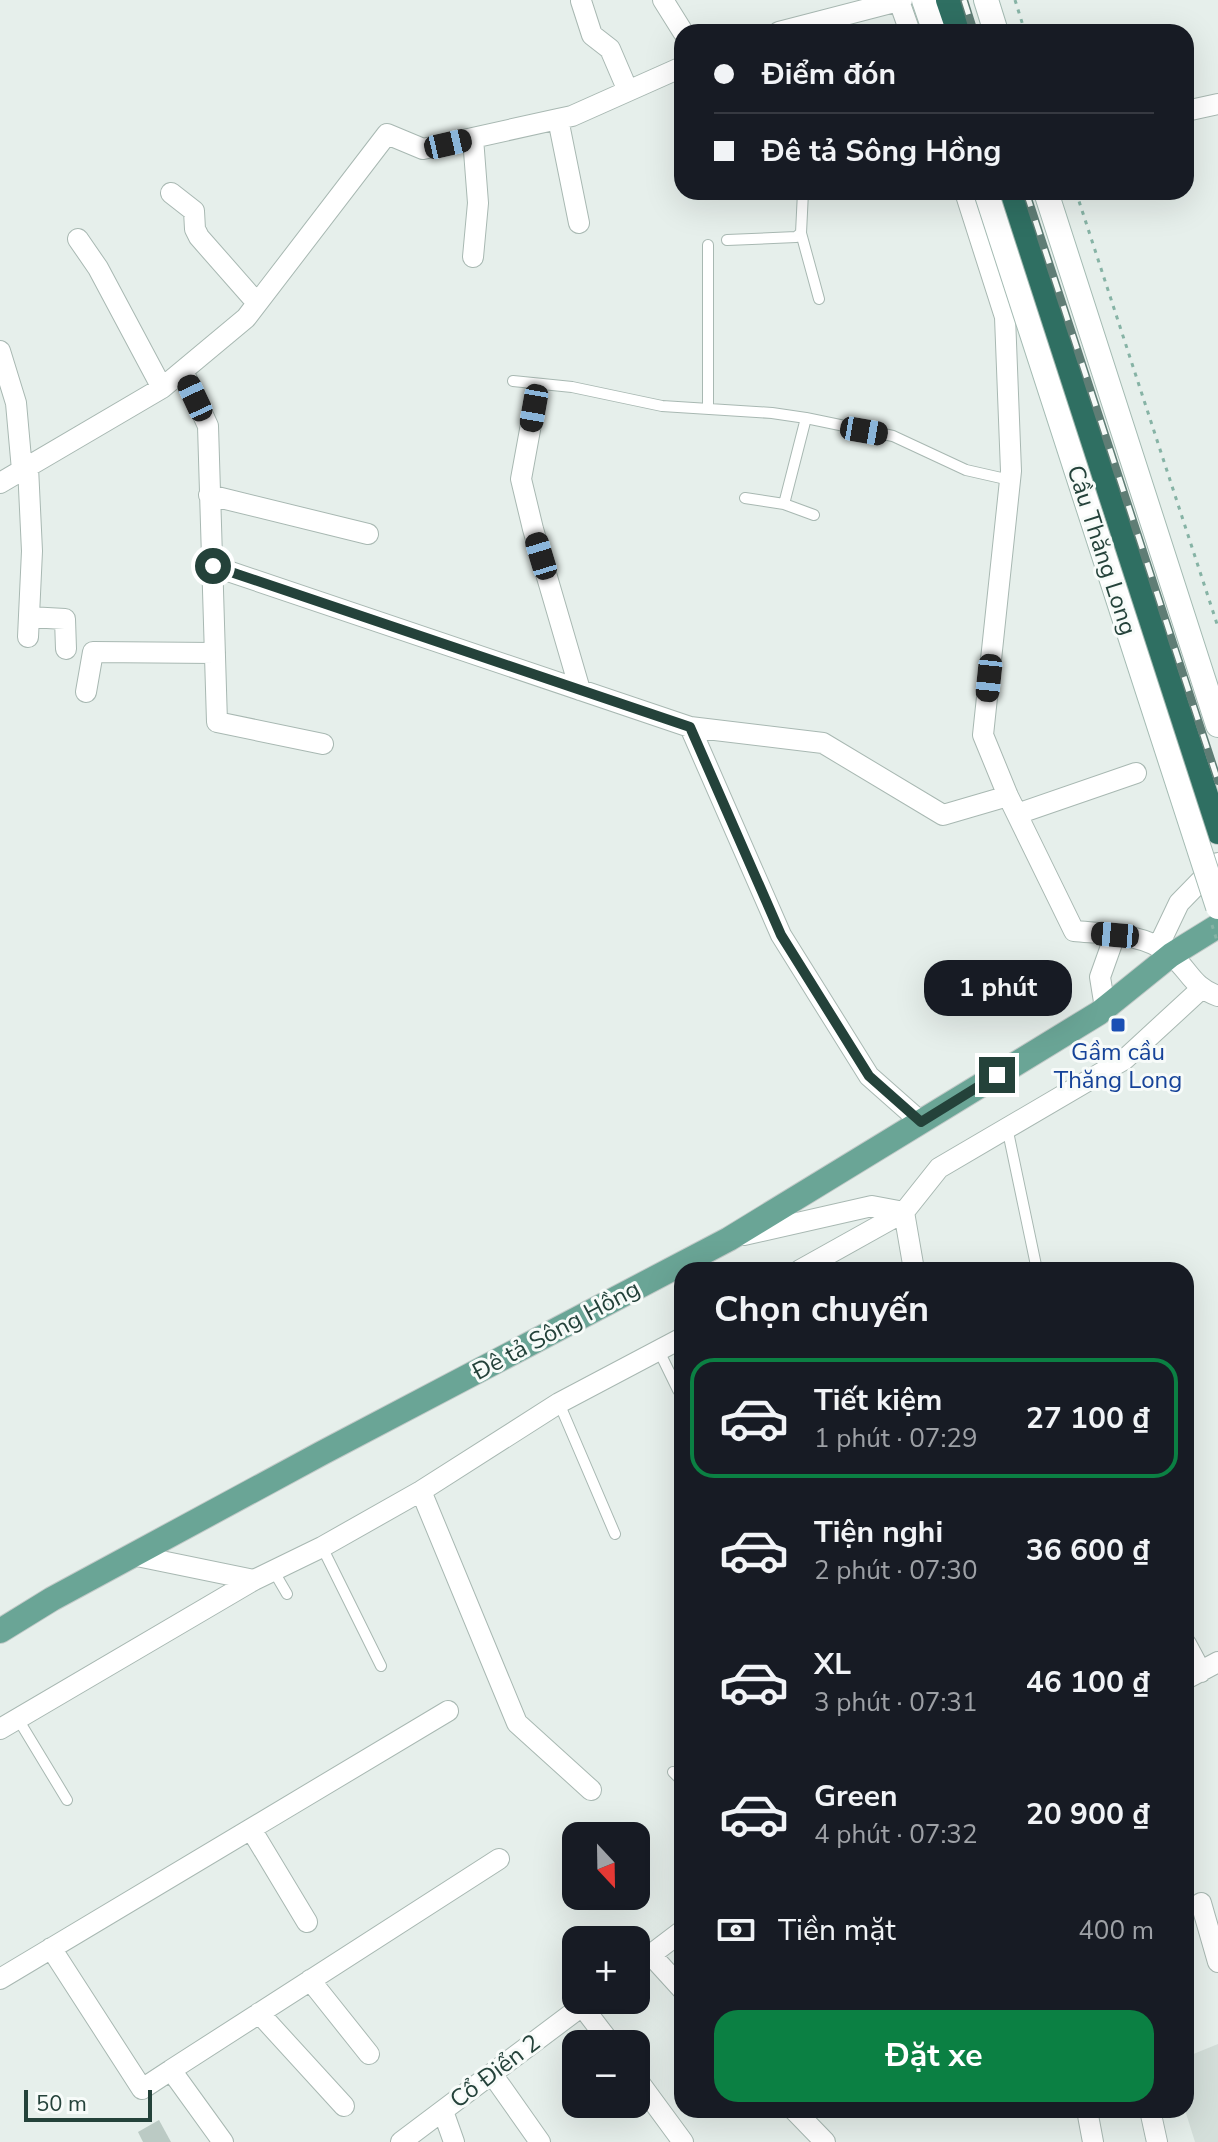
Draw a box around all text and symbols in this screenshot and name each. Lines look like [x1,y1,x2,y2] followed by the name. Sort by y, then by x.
[762,54,896,95] text: Điểm đón
[422,127,474,161] car
[762,131,1001,172] text: Đê tả Sông Hồng
[174,371,216,425] car
[518,382,550,434] car
[838,415,890,447] car
[1059,461,1145,639] street label: Cầu Thăng Long
[523,530,559,582] car
[195,548,231,584] route start
[975,653,1003,703] car
[1090,921,1140,949] car
[923,959,1071,1015] callout: 1 phút
[959,970,1037,1005] text: 1 phút
[1109,1016,1127,1034] marker: Gầm cầu Thăng Long
[1054,1036,1182,1096] place label: Gầm cầu Thăng Long
[979,1057,1015,1093] route end
[466,1272,645,1388] street label: Đê tả Sông Hồng
[714,1285,929,1334] text: Chọn chuyến
[814,1380,942,1421] text: Tiết kiệm
[718,1382,790,1454] icon: car
[1026,1398,1150,1439] text: 27 100 ₫
[814,1421,978,1456] text: 1 phút · 07:29
[814,1512,943,1553] text: Tiện nghi
[718,1514,790,1586] icon: car
[1026,1530,1150,1571] text: 36 600 ₫
[814,1553,978,1588] text: 2 phút · 07:30
[814,1644,851,1685] text: XL
[718,1646,790,1718] icon: car
[1026,1662,1150,1703] text: 46 100 ₫
[814,1685,978,1720] text: 3 phút · 07:31
[814,1776,898,1817] text: Green
[718,1778,790,1850] icon: car
[1026,1794,1150,1835] text: 20 900 ₫
[814,1817,978,1852] text: 4 phút · 07:32
[562,1822,650,1910] north arrow
[562,1822,650,2118] map controls
[714,1908,758,1952] icon: cash
[778,1910,896,1951] text: Tiền mặt
[1078,1913,1154,1948] text: 400 m
[562,1926,650,2014] button: +
[714,2010,1154,2102] button: Đặt xe
[443,2027,547,2115] street label: Cổ Điển 2
[562,2030,650,2118] button: −
[24,2086,152,2122] scale bar
[36,2089,87,2119] text: 50 m

